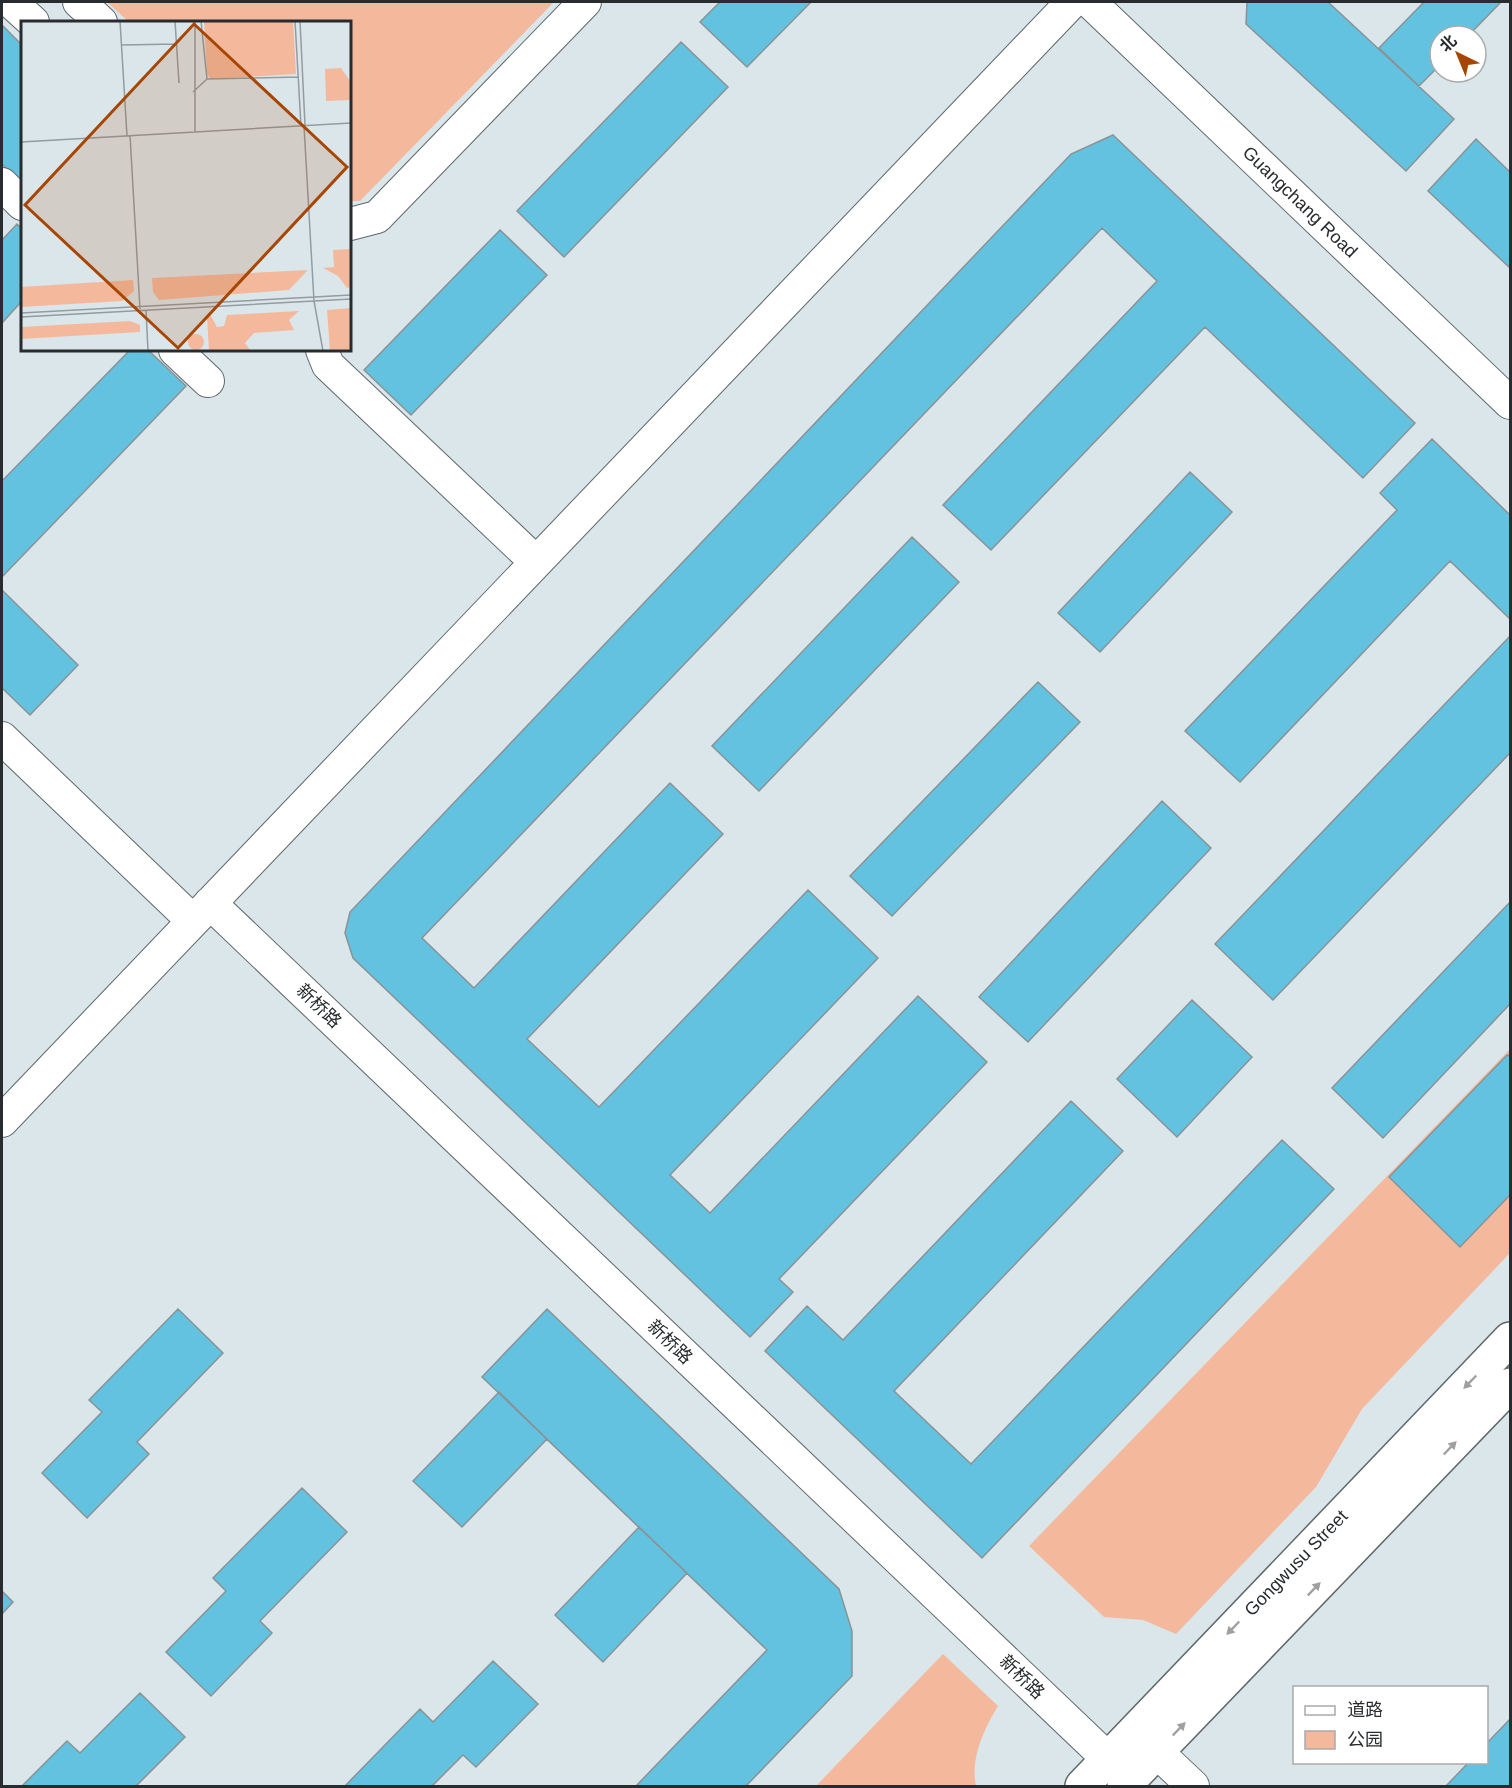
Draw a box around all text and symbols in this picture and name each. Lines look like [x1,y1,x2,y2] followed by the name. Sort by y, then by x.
[21,21,351,351] inset map
[1428,24,1488,84] north arrow
[1436,32,1460,55] text: 北
[1239,142,1361,262] street label: Guangchang Road
[293,980,345,1032] street label: 新桥路
[644,1316,696,1368] street label: 新桥路
[1463,1374,1477,1389] one-way arrow
[1442,1441,1456,1455] one-way arrow
[1241,1506,1351,1620] street label: Gongwusu Street
[1307,1582,1321,1596] one-way arrow
[1227,1621,1241,1635] one-way arrow
[996,1651,1048,1703] street label: 新桥路
[1293,1686,1488,1764] legend
[1347,1700,1383,1720] text: 道路
[1172,1723,1186,1737] one-way arrow
[1347,1730,1383,1750] text: 公园

